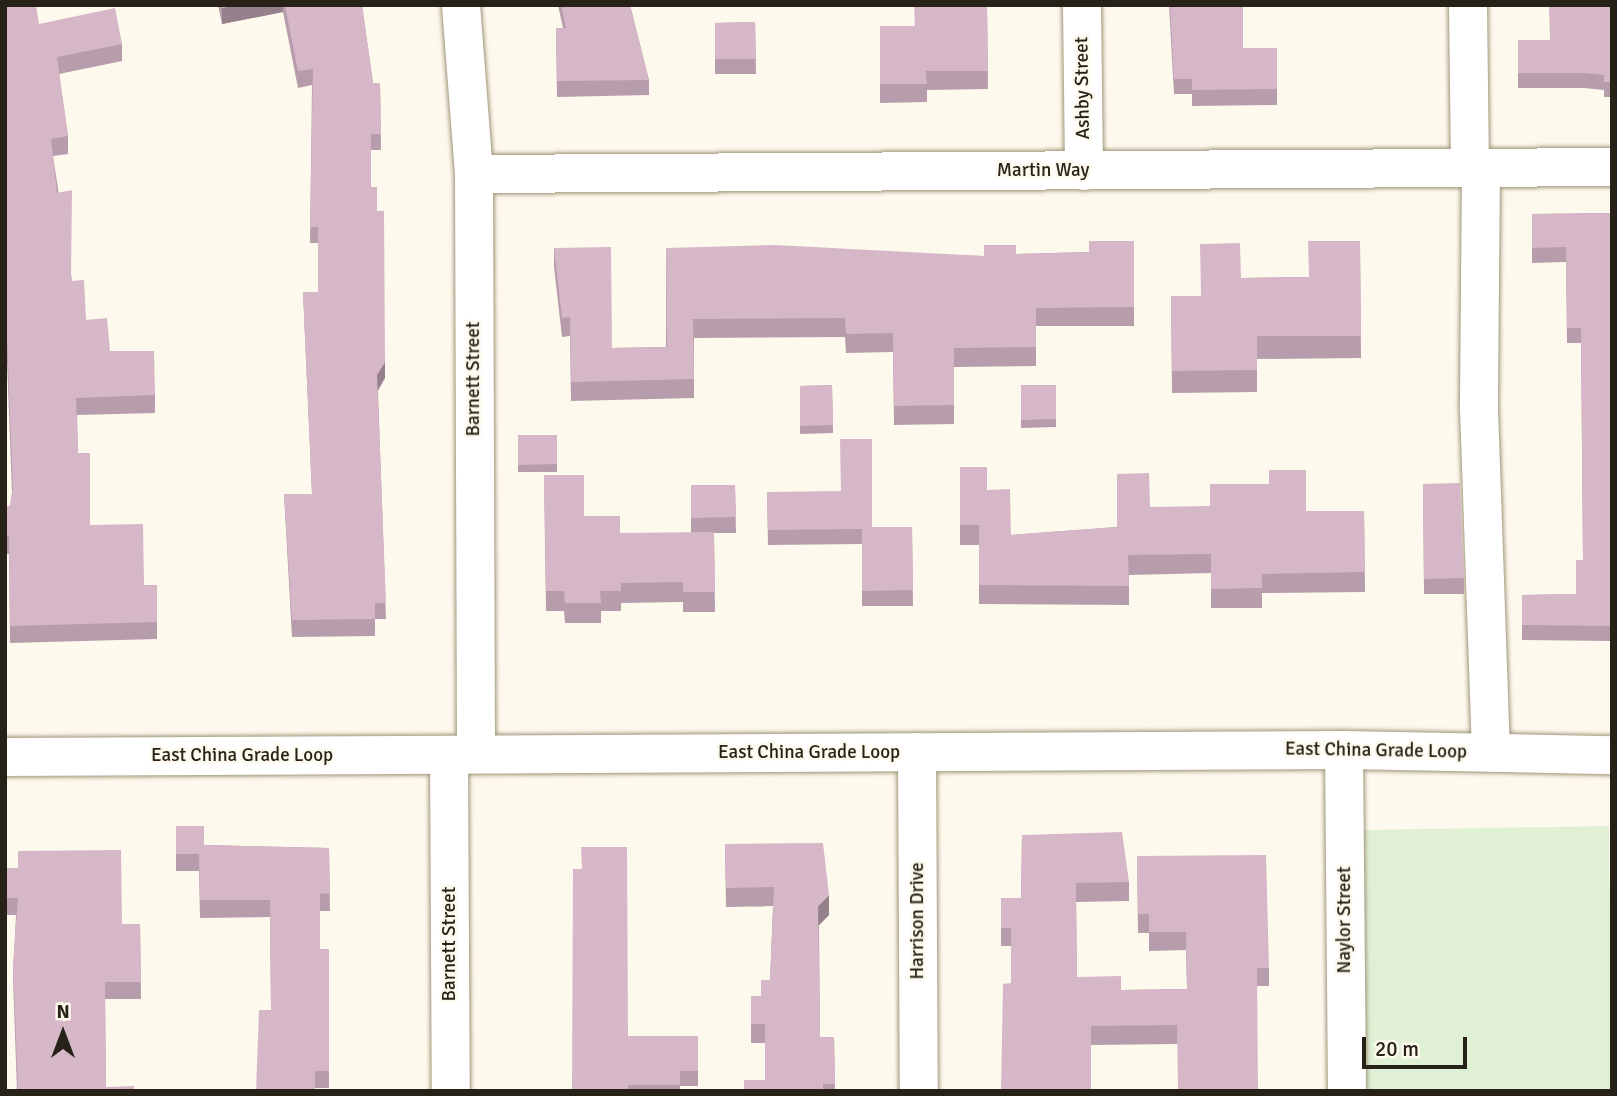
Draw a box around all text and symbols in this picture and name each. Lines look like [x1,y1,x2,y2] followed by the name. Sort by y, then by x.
[1071,36,1095,140] street label: Ashby Street
[997,160,1089,182] street label: Martin Way
[463,322,485,436] street label: Barnett Street
[1285,738,1467,764] street label: East China Grade Loop
[718,742,900,764] street label: East China Grade Loop
[151,745,333,767] street label: East China Grade Loop
[907,862,929,980] street label: Harrison Drive
[1334,866,1356,974] street label: Naylor Street
[439,887,461,1001] street label: Barnett Street
[28,998,98,1068] north arrow
[56,1000,70,1024] text: N
[1365,1023,1470,1066] scale bar
[1375,1036,1419,1062] text: 20 m

